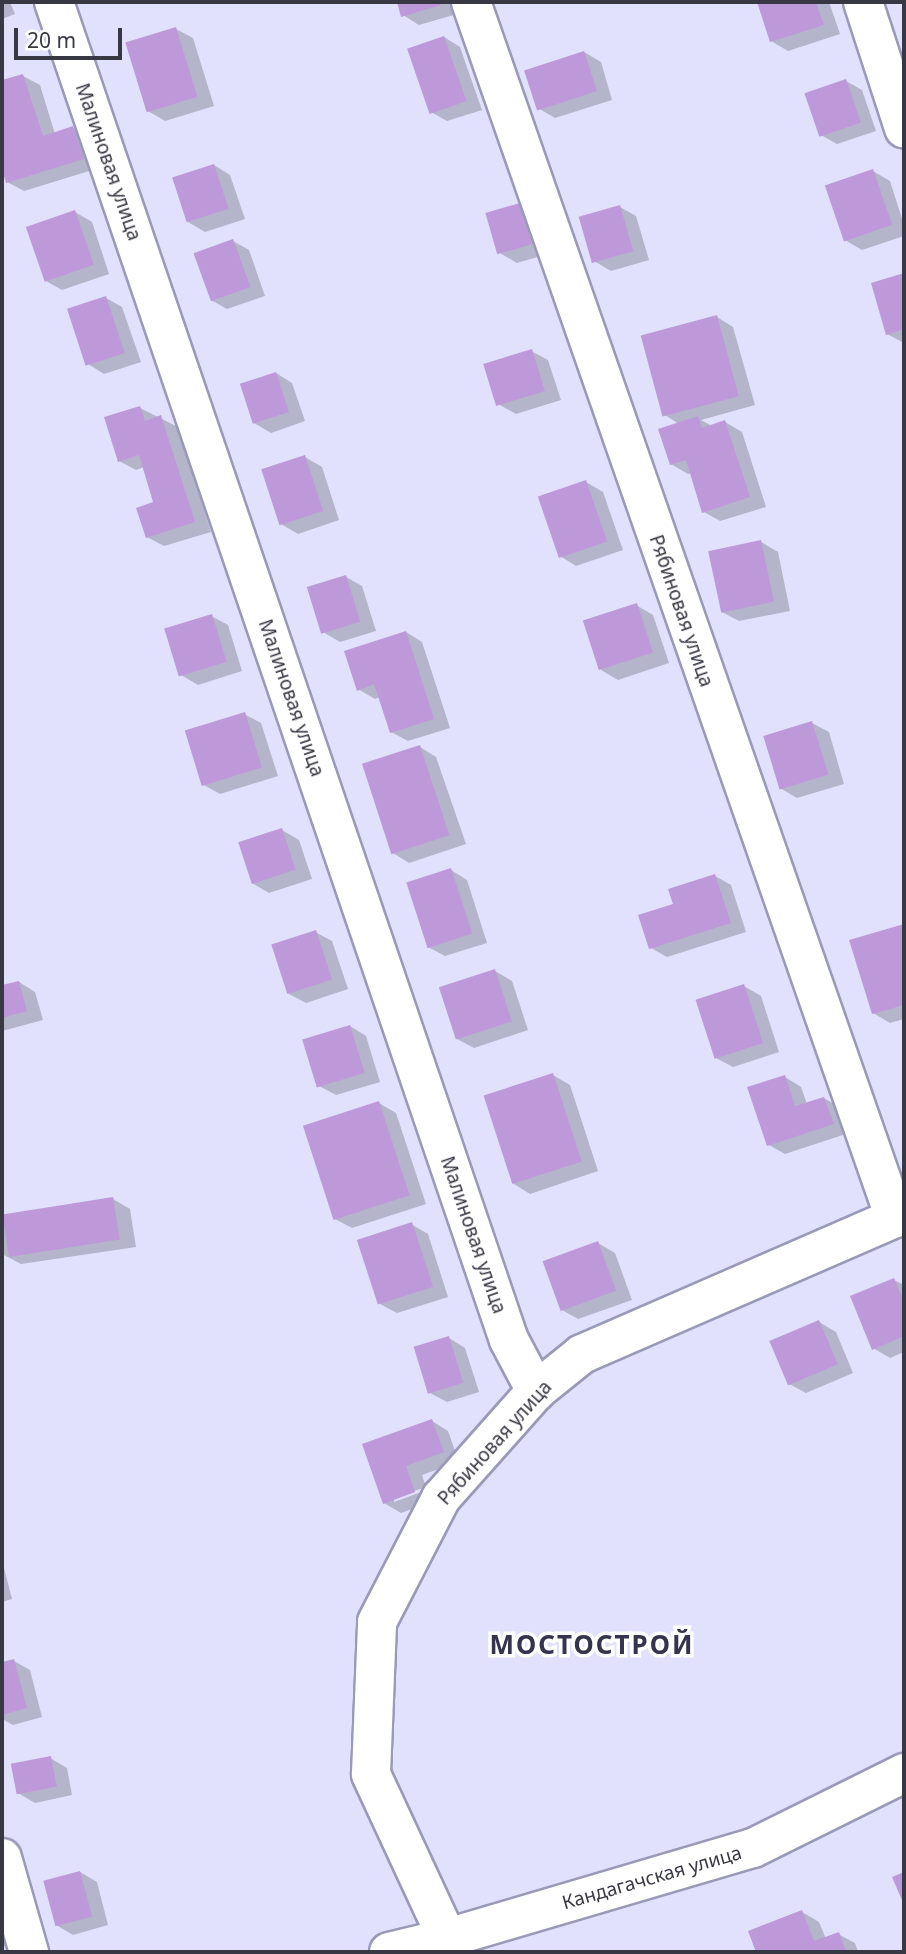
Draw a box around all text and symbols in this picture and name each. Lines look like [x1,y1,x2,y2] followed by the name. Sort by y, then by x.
[18,14,126,58] scale bar
[27,26,76,54] text: 20 m
[70,80,146,244] street label: Малиновая улица
[644,532,718,690] street label: Рябиновая улица
[253,616,329,780] street label: Малиновая улица
[435,1153,511,1317] street label: Малиновая улица
[433,1376,557,1510] street label: Рябиновая улица
[491,1629,693,1661] district label: МОСТОСТРОЙ
[560,1841,744,1915] street label: Кандагачская улица

